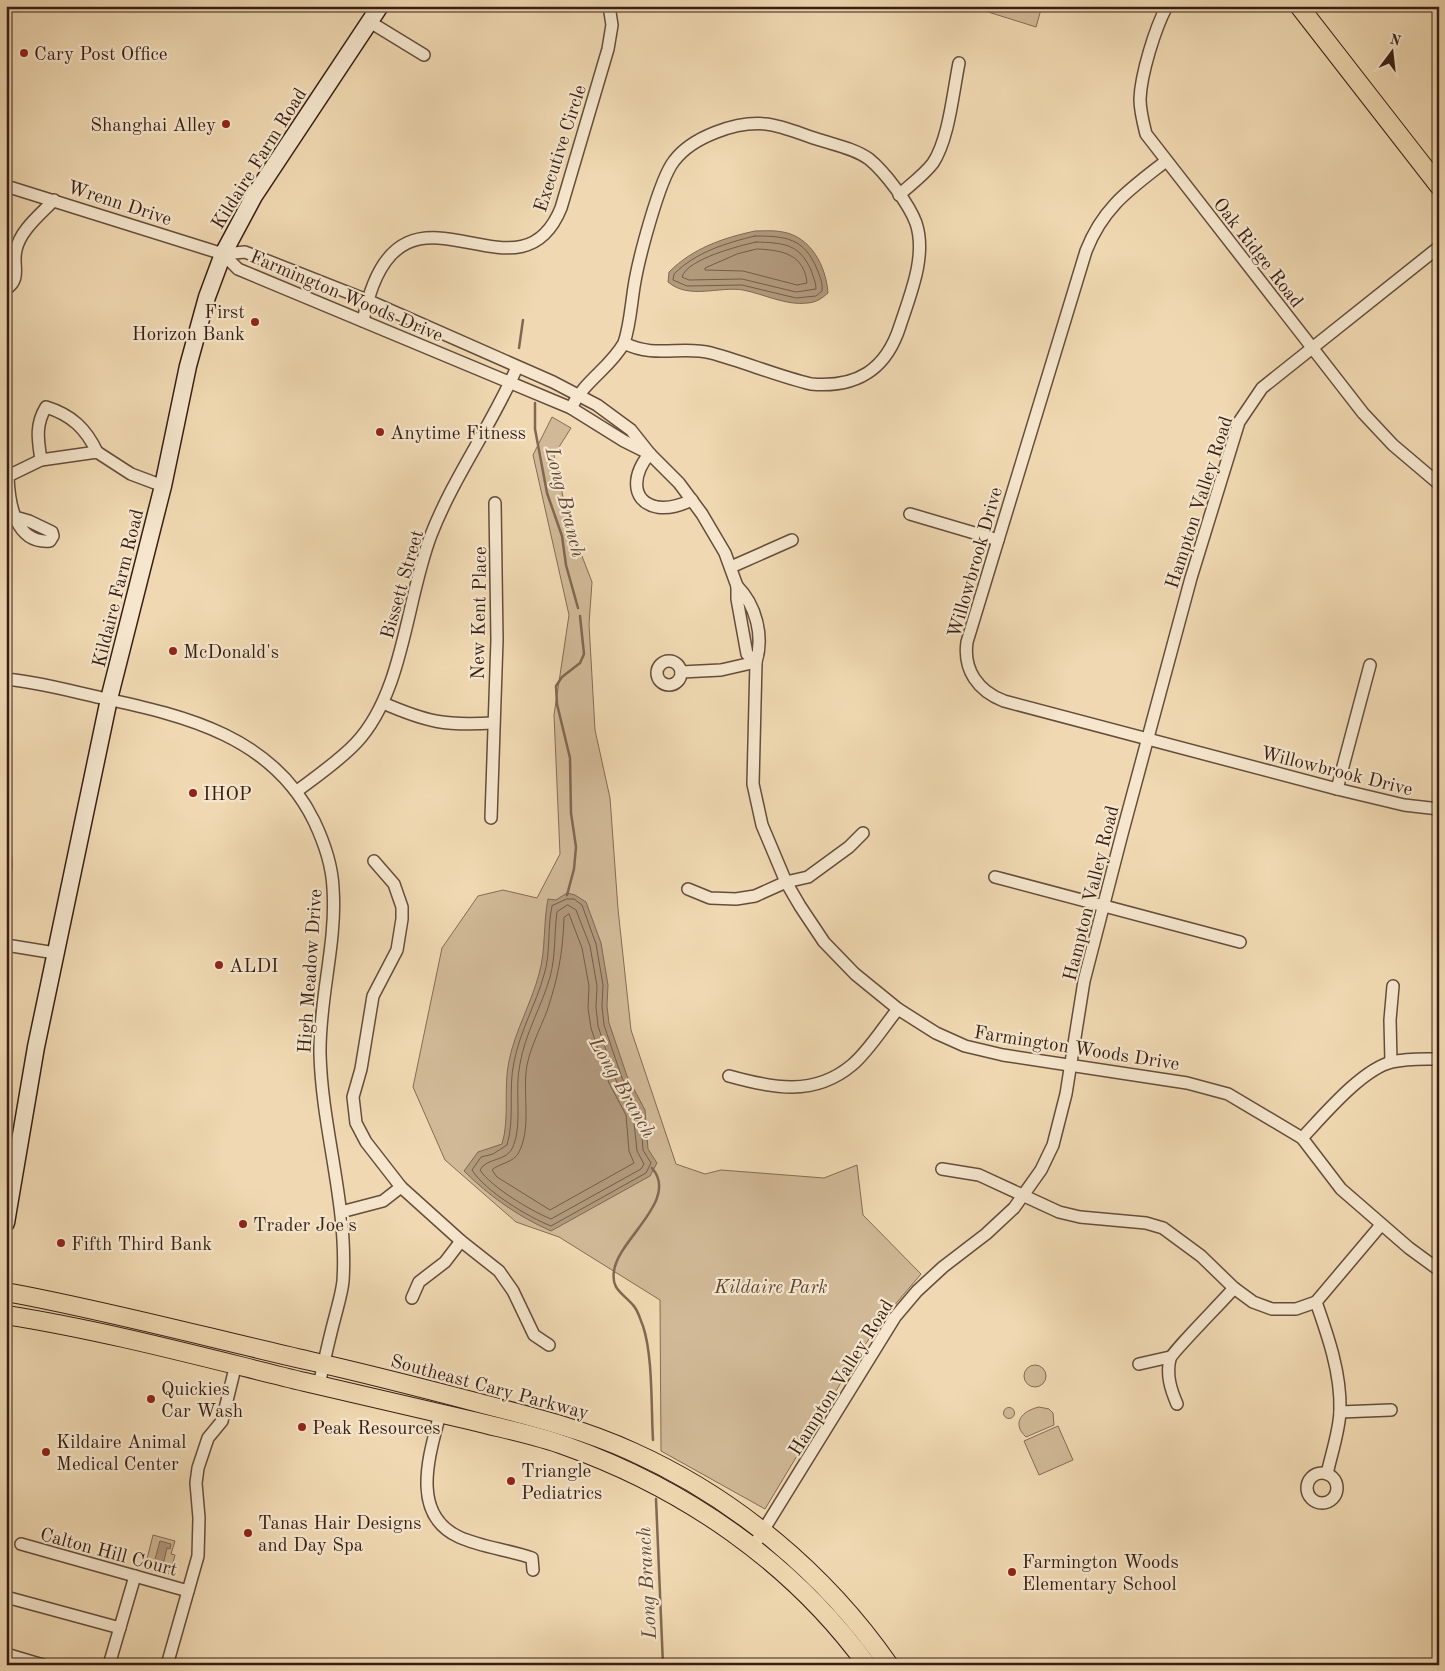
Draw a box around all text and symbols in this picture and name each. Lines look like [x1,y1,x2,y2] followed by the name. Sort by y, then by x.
[1368,28,1418,78] north arrow
[1388,32,1402,49] text: N
[34,46,168,65] place label: Cary Post Office
[18,47,30,59] marker: Cary Post Office
[532,83,591,215] street label: Executive Circle
[209,85,311,233] street label: Kildaire Farm Road
[90,117,216,136] place label: Shanghai Alley
[220,118,232,130] marker: Shanghai Alley
[65,179,174,230] street label: Wrenn Drive
[1209,195,1306,312] street label: Oak Ridge Road
[247,248,445,347] street label: Farmington Woods Drive
[132,304,245,345] place label: First Horizon Bank
[249,316,261,328] marker: First Horizon Bank
[1163,414,1237,591] street label: Hampton Valley Road
[390,425,526,444] place label: Anytime Fitness
[374,426,386,438] marker: Anytime Fitness
[540,444,587,560] water label: Long Branch
[946,485,1007,640] street label: Willowbrook Drive
[91,507,148,670] street label: Kildaire Farm Road
[379,528,428,641] street label: Bissett Street
[470,546,491,680] street label: New Kent Place
[183,644,279,663] place label: McDonald's
[167,645,179,657] marker: McDonald's
[1258,744,1414,801] street label: Willowbrook Drive
[203,786,252,805] place label: IHOP
[187,787,199,799] marker: IHOP
[1061,804,1123,983] street label: Hampton Valley Road
[296,888,327,1054] street label: High Meadow Drive
[229,958,279,977] place label: ALDI
[213,959,225,971] marker: ALDI
[973,1024,1181,1075] street label: Farmington Woods Drive
[584,1033,658,1142] water label: Long Branch
[253,1217,357,1236] place label: Trader Joe's
[237,1218,249,1230] marker: Trader Joe's
[71,1236,212,1255] place label: Fifth Third Bank
[55,1237,67,1249] marker: Fifth Third Bank
[713,1279,828,1298] park label: Kildaire Park
[786,1297,898,1460] street label: Hampton Valley Road
[388,1353,591,1424] street label: Southeast Cary Parkway
[161,1381,243,1422] place label: Quickies Car Wash
[145,1393,157,1405] marker: Quickies Car Wash
[312,1420,440,1439] place label: Peak Resources
[296,1421,308,1433] marker: Peak Resources
[56,1434,186,1475] place label: Kildaire Animal Medical Center
[40,1446,52,1458] marker: Kildaire Animal Medical Center
[521,1463,602,1504] place label: Triangle Pediatrics
[505,1475,517,1487] marker: Triangle Pediatrics
[258,1515,421,1556] place label: Tanas Hair Designs and Day Spa
[38,1526,179,1581] street label: Calton Hill Court
[635,1526,661,1641] water label: Long Branch
[242,1527,254,1539] marker: Tanas Hair Designs and Day Spa
[1022,1554,1179,1595] place label: Farmington Woods Elementary School
[1006,1566,1018,1578] marker: Farmington Woods Elementary School

